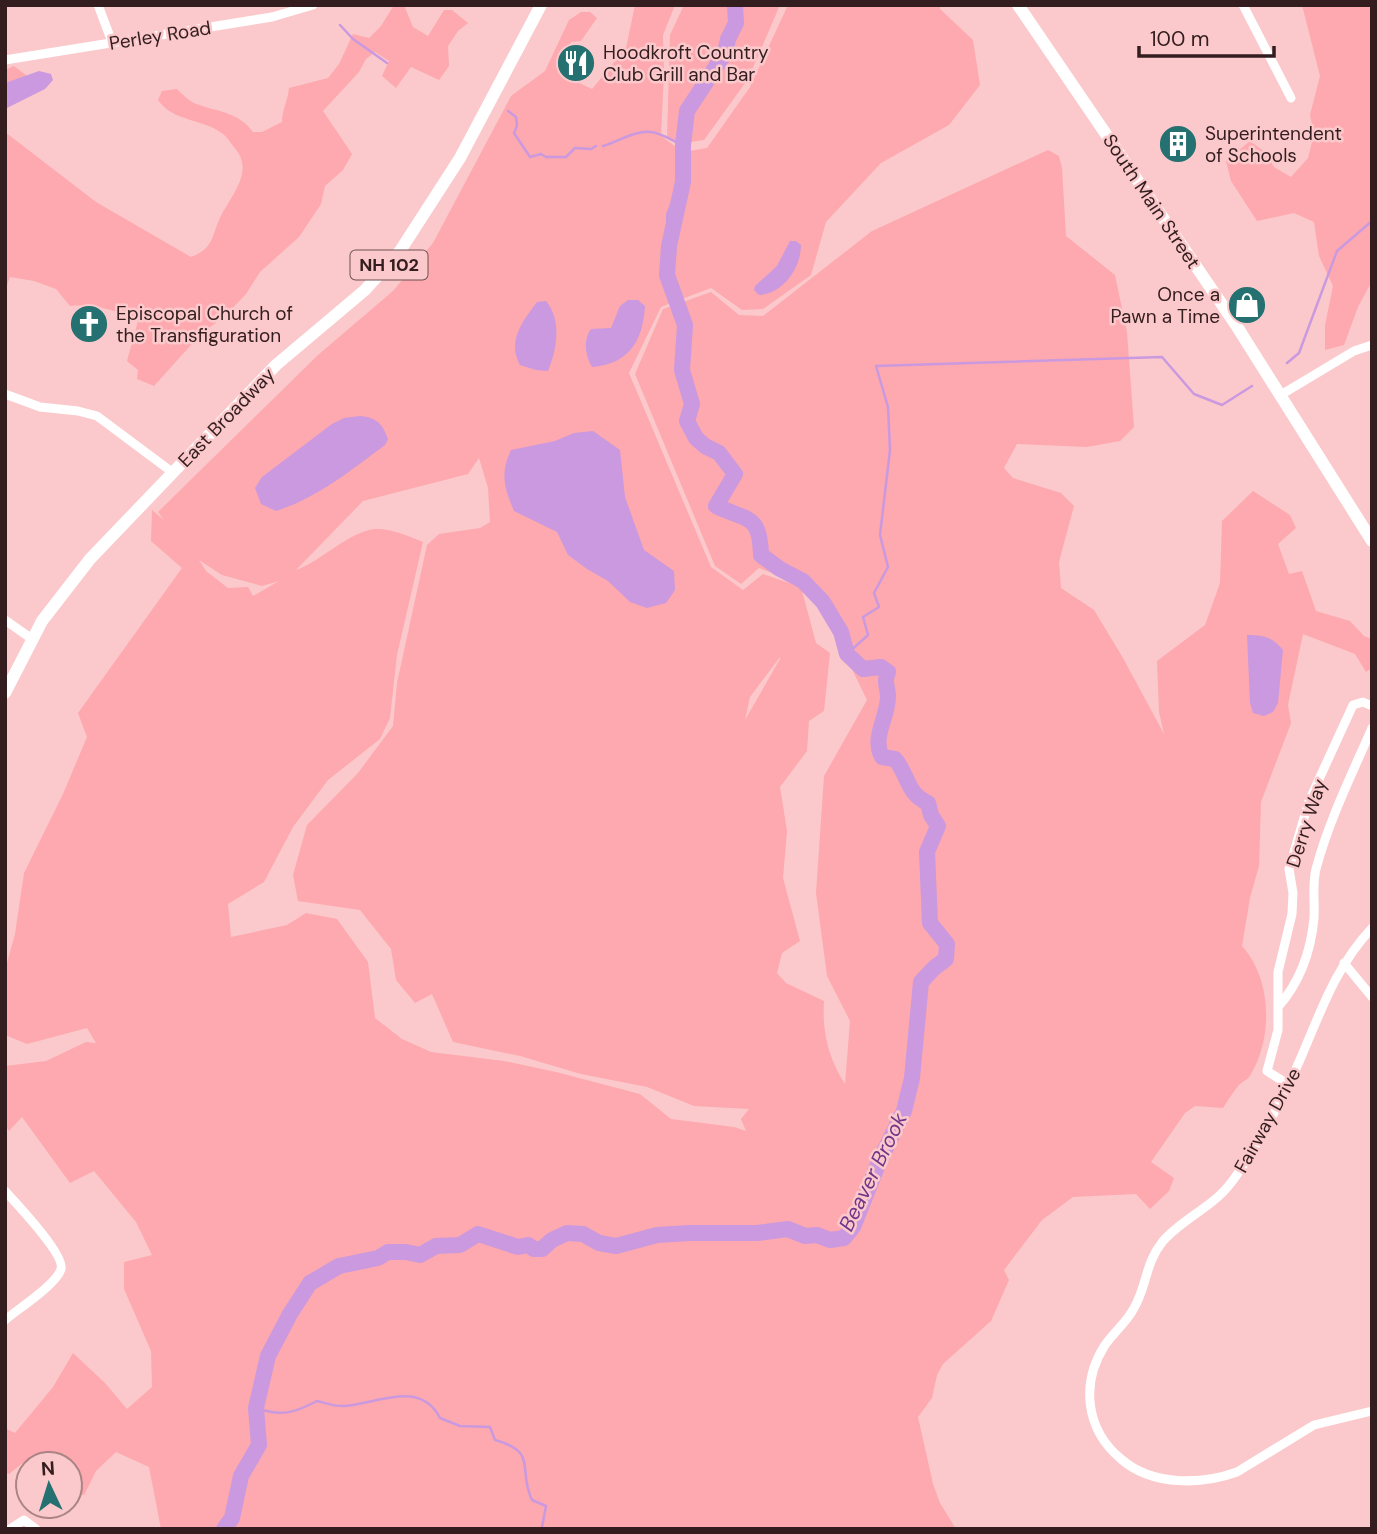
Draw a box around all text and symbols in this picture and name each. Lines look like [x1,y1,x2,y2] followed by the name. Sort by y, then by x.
[1139,14,1274,58] scale bar
[107,15,213,56] street label: Perley Road
[1150,25,1210,53] text: 100 m
[603,40,769,87] place label: Hoodkroft Country Club Grill and Bar
[555,42,597,84] restaurant icon: Hoodkroft Country Club Grill and Bar
[1205,121,1342,168] place label: Superintendent of Schools
[1157,123,1199,165] building icon: Superintendent of Schools
[1097,129,1206,273] street label: South Main Street
[350,250,428,279] road number: NH 102
[1110,282,1220,329] place label: Once a Pawn a Time
[1226,284,1268,326] shop icon: Once a Pawn a Time
[116,301,293,348] place label: Episcopal Church of the Transfiguration
[68,303,110,345] church icon: Episcopal Church of the Transfiguration
[173,362,280,472] street label: East Broadway
[1280,775,1333,871] street label: Derry Way
[1228,1063,1307,1177] street label: Fairway Drive
[832,1108,914,1236] water label: Beaver Brook
[14,1450,84,1520] north arrow
[40,1456,56,1481] text: N

